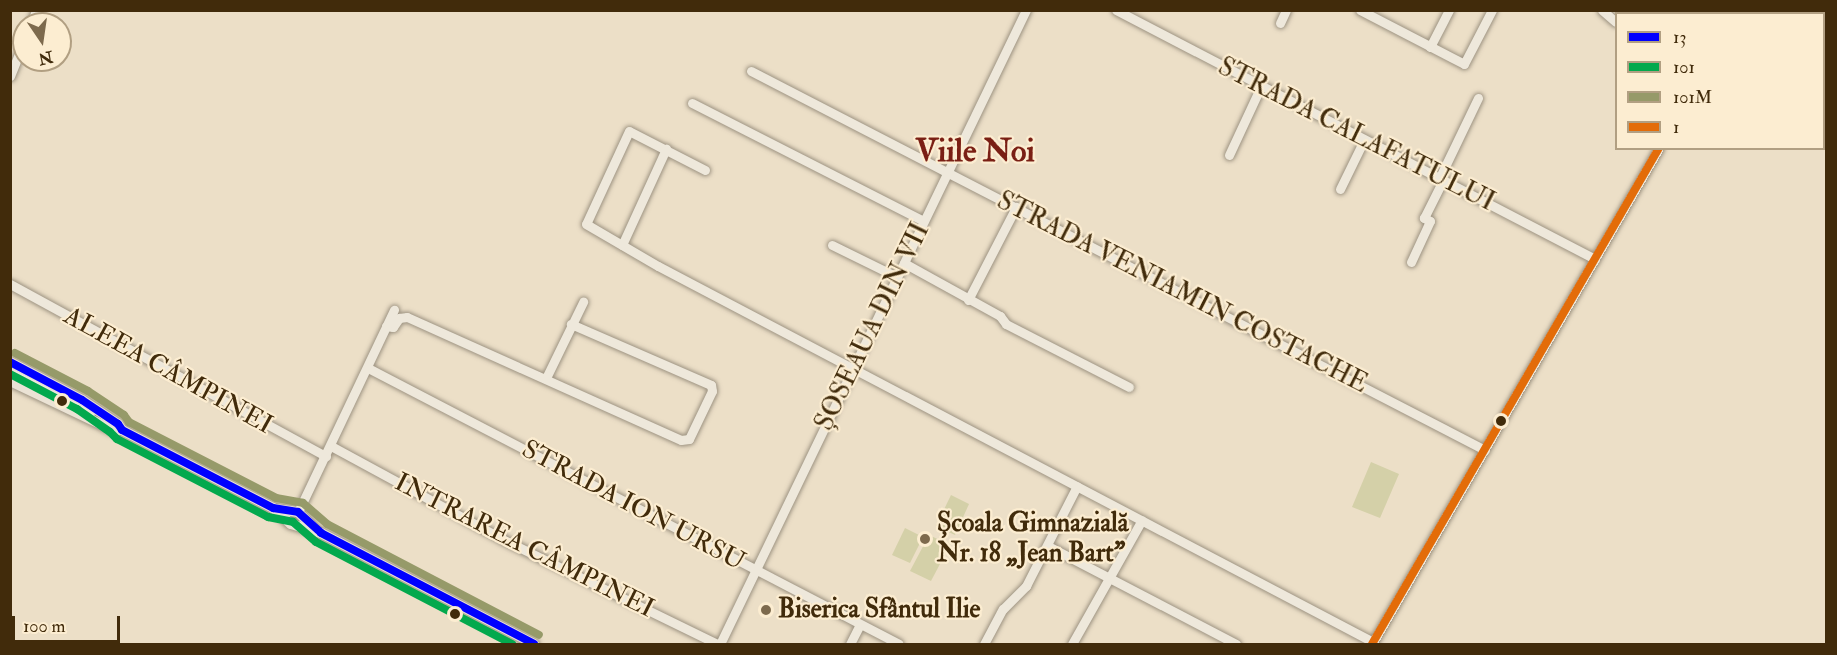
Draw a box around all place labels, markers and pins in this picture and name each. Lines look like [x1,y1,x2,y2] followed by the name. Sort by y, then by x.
[56,395,68,407] unlabelled marker
[1495,415,1507,427] unlabelled marker
[937,508,1128,570] place label: Școala Gimnazială Nr. 18 „Jean Bart”
[918,532,932,546] marker: Școala Gimnazială Nr. 18 „Jean Bart”
[778,594,980,626] place label: Biserica Sfântul Ilie
[759,603,773,617] marker: Biserica Sfântul Ilie
[449,608,461,620] unlabelled marker

